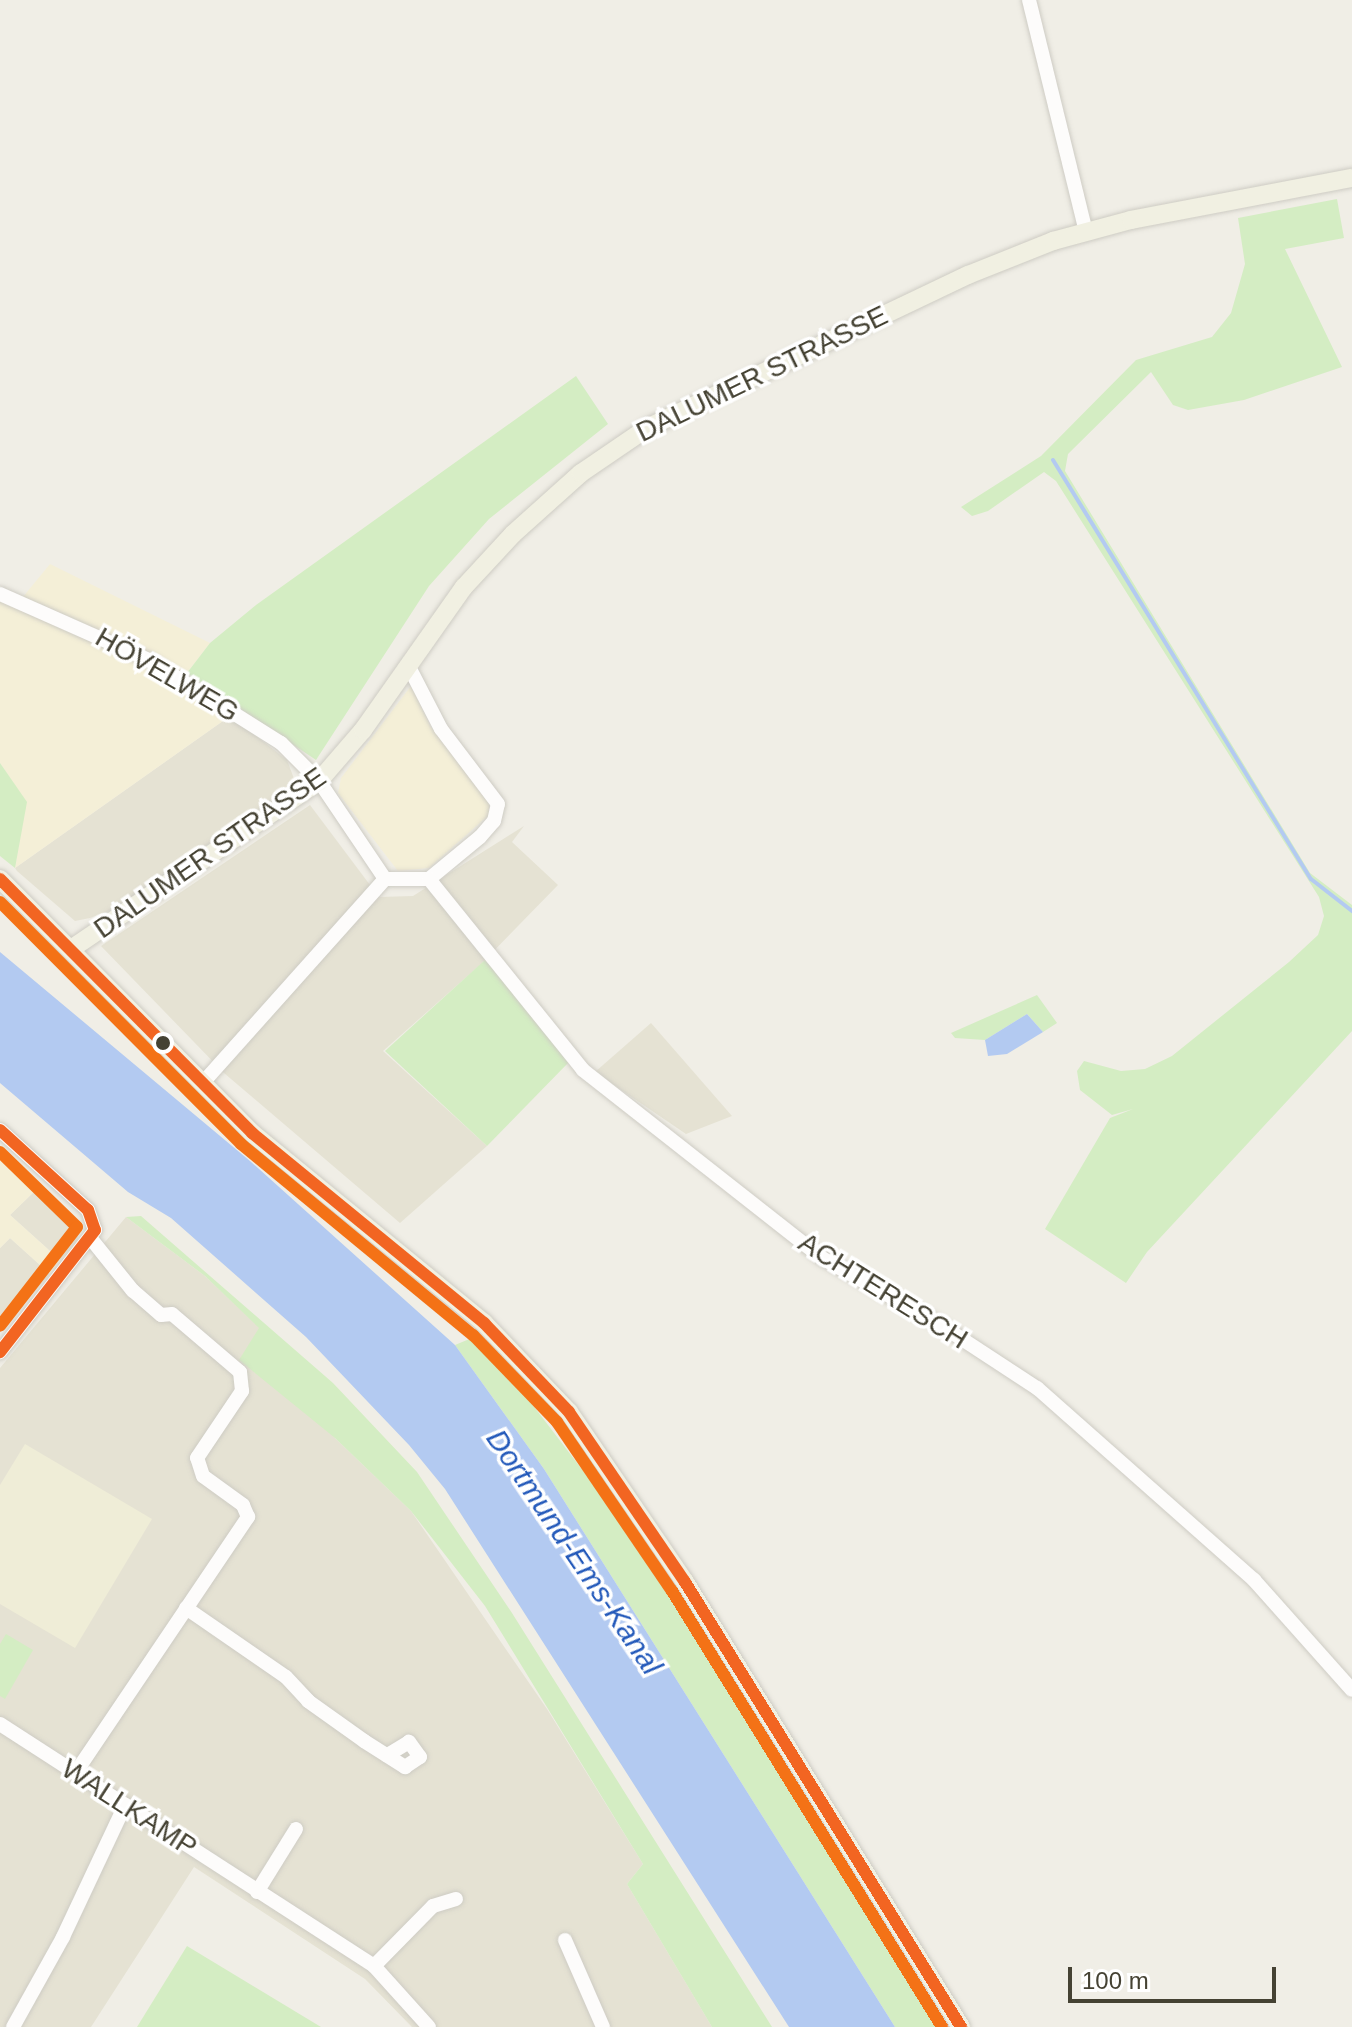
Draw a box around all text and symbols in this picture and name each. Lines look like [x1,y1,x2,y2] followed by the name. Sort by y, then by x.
[631,299,893,449] street label: DALUMER STRASSE
[89,621,245,729] street label: HÖVELWEG
[88,760,332,946] street label: DALUMER STRASSE
[155,1035,171,1051] unlabelled marker
[792,1226,974,1356] street label: ACHTERESCH
[478,1422,670,1682] water label: Dortmund-Ems-Kanal
[55,1752,203,1864] street label: WALLKAMP
[1072,1951,1280,2001] scale bar
[1082,1967,1149,1994] text: 100 m

